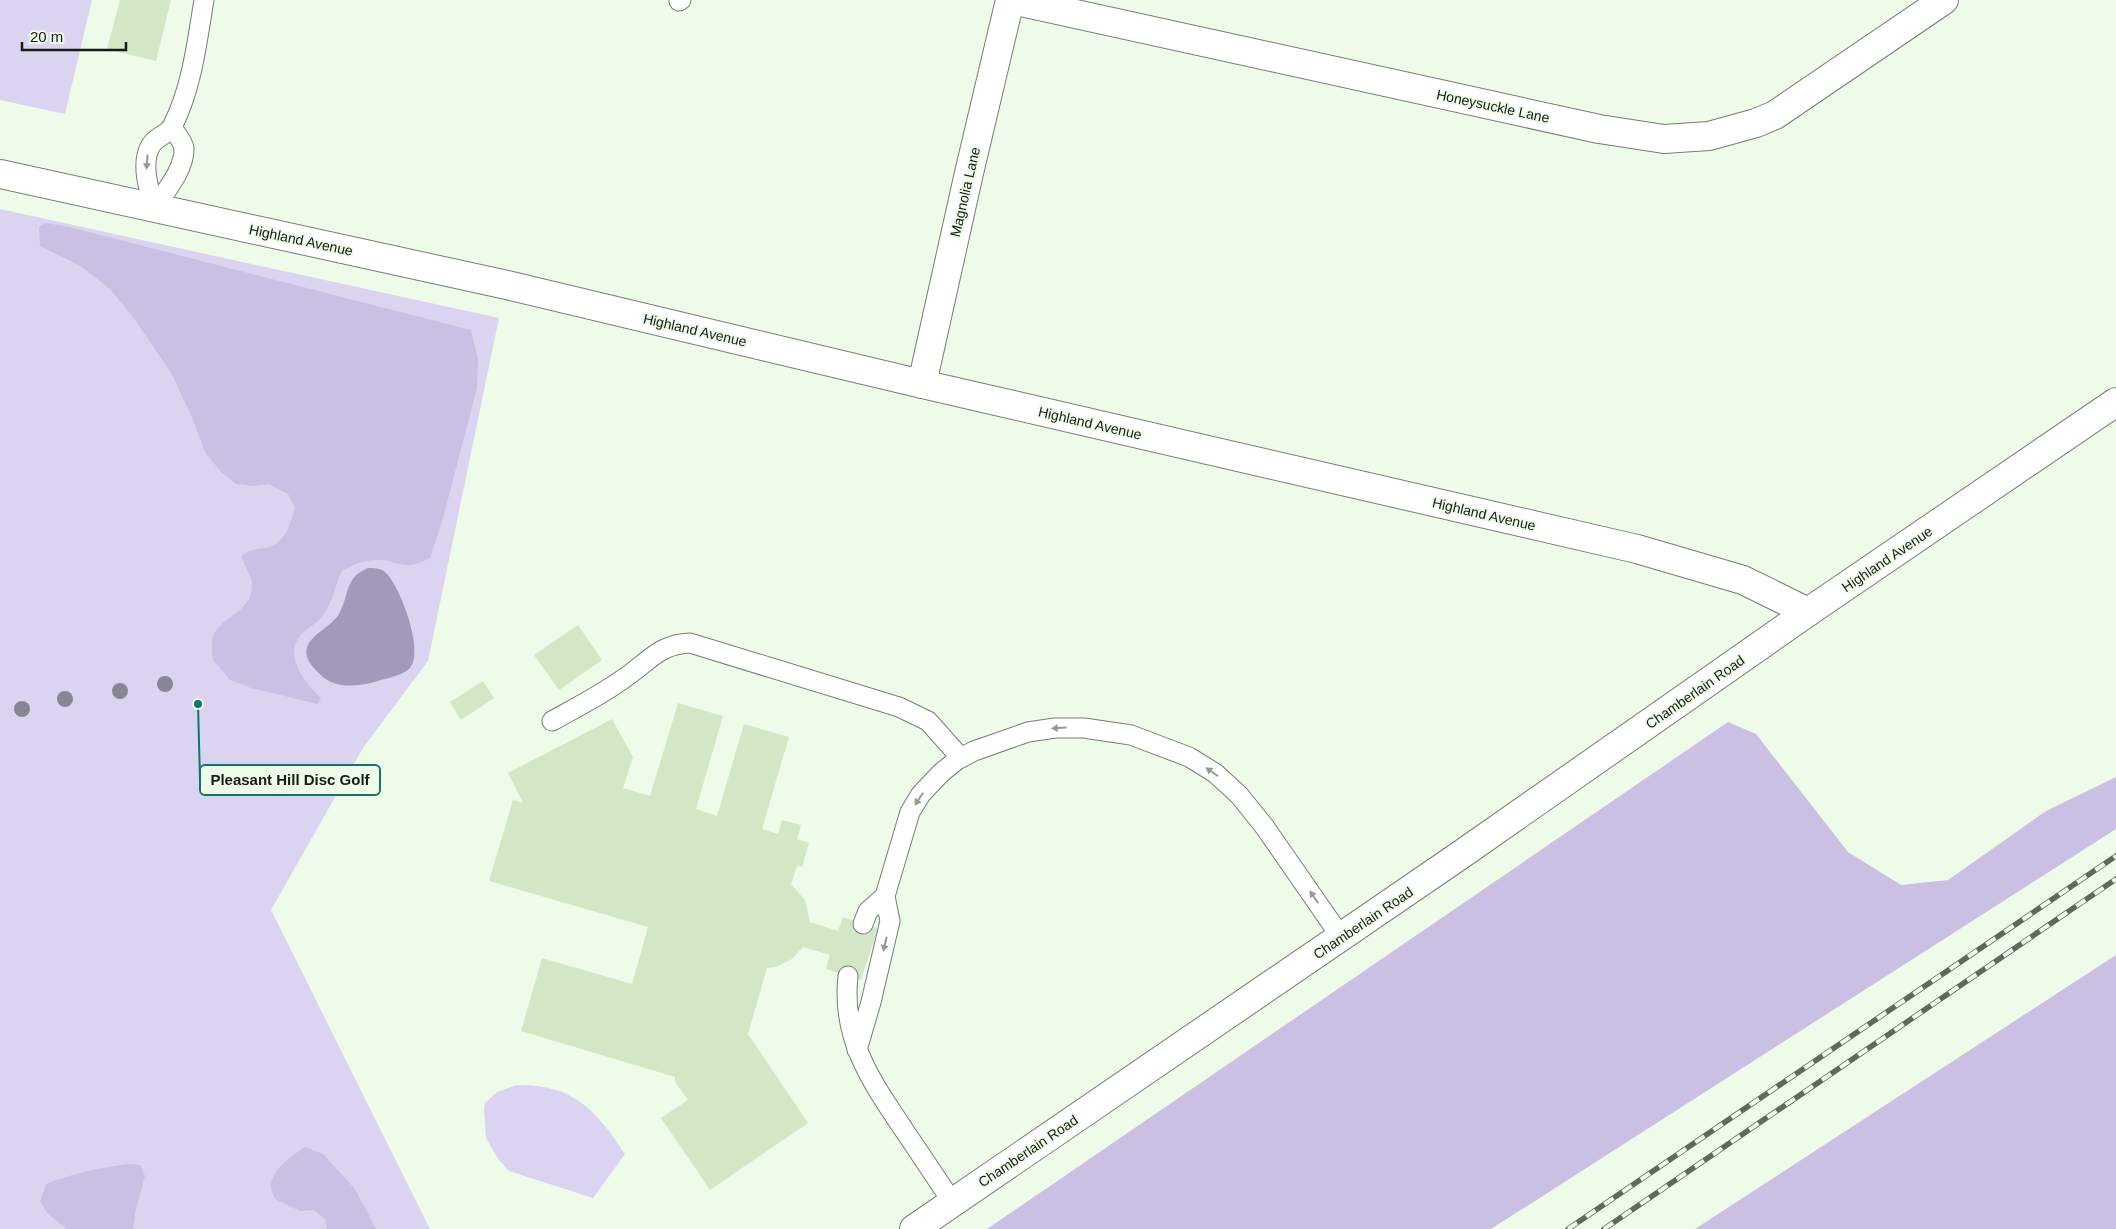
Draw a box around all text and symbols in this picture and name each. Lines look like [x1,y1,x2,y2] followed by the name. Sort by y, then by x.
[22,20,126,52] scale bar
[30,28,63,45] text: 20 m
[1435,86,1551,126] street label: Honeysuckle Lane
[947,145,983,239] street label: Magnolia Lane
[142,155,150,171] one-way arrow
[248,221,355,259] street label: Highland Avenue
[642,310,748,350] street label: Highland Avenue
[1037,403,1143,443] street label: Highland Avenue
[1431,494,1537,534] street label: Highland Avenue
[1839,523,1935,595] street label: Highland Avenue
[1643,652,1747,732] street label: Chamberlain Road
[1050,725,1066,733] one-way arrow
[200,765,380,795] callout: Pleasant Hill Disc Golf
[1205,767,1219,777] one-way arrow
[210,771,371,788] text: Pleasant Hill Disc Golf
[914,792,923,806] one-way arrow
[1310,884,1416,962] street label: Chamberlain Road
[1309,890,1319,904] one-way arrow
[881,936,889,951] one-way arrow
[975,1112,1081,1190] street label: Chamberlain Road

